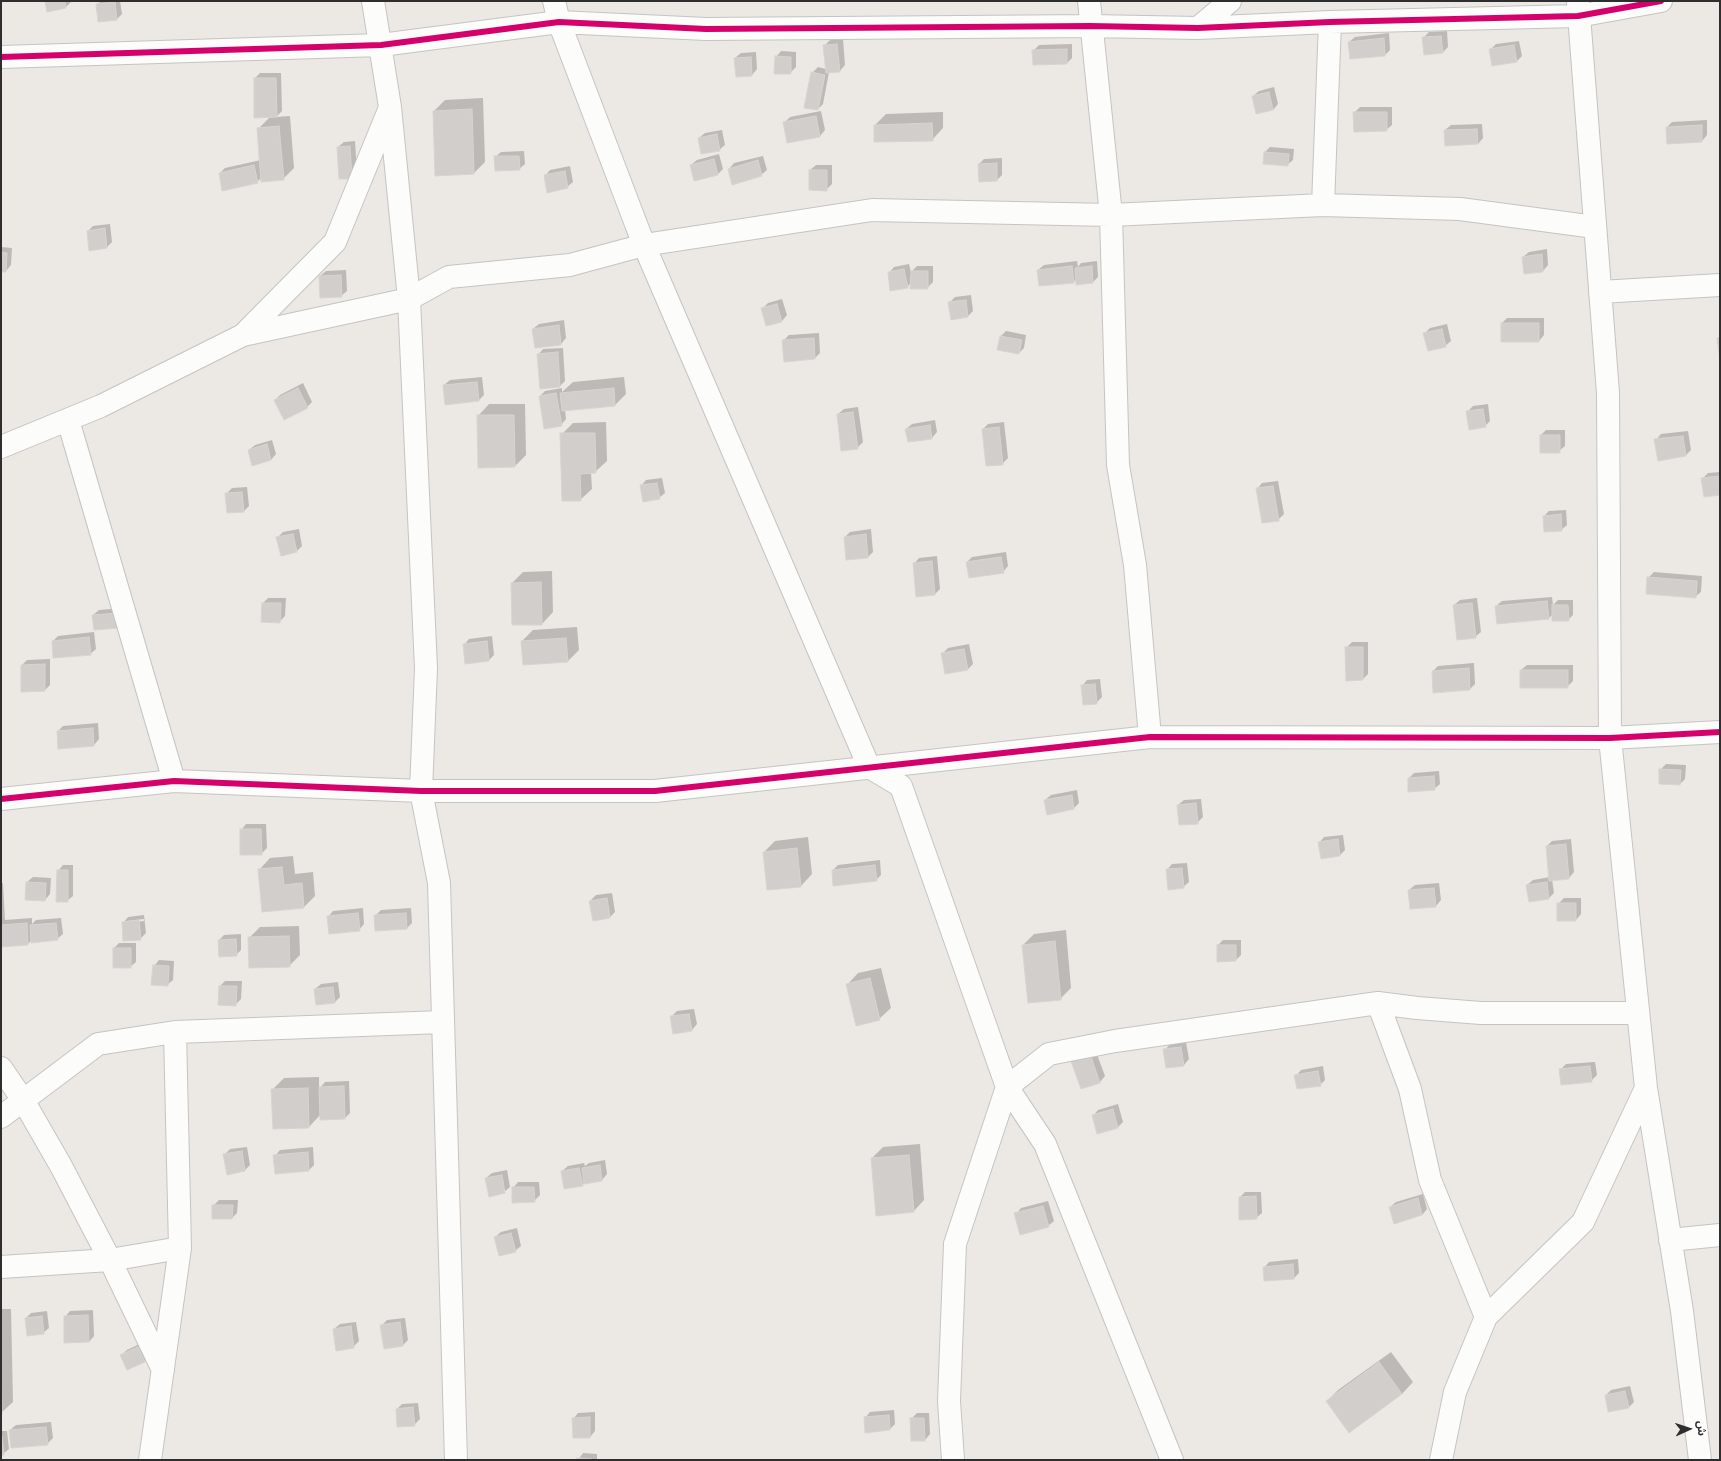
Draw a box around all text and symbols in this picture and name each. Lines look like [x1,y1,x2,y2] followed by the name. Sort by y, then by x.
[1669,1409,1709,1449] north arrow
[1695,1420,1708,1436] text: ش

